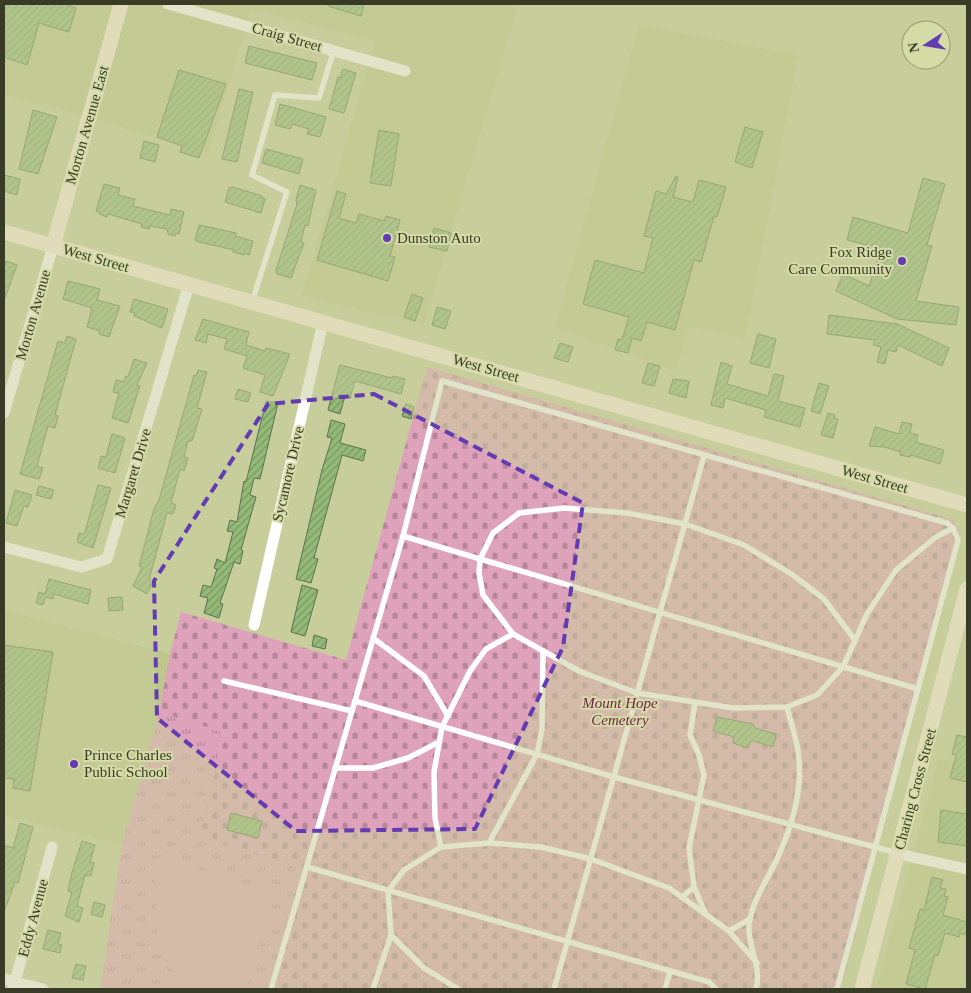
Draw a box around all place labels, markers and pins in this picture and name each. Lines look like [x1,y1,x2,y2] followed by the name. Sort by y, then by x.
[397,230,481,246] place label: Dunston Auto
[381,232,393,244] marker: Dunston Auto
[788,244,892,277] place label: Fox Ridge Care Community
[896,255,908,267] marker: Fox Ridge Care Community
[84,747,172,780] place label: Prince Charles Public School
[68,758,80,770] marker: Prince Charles Public School

